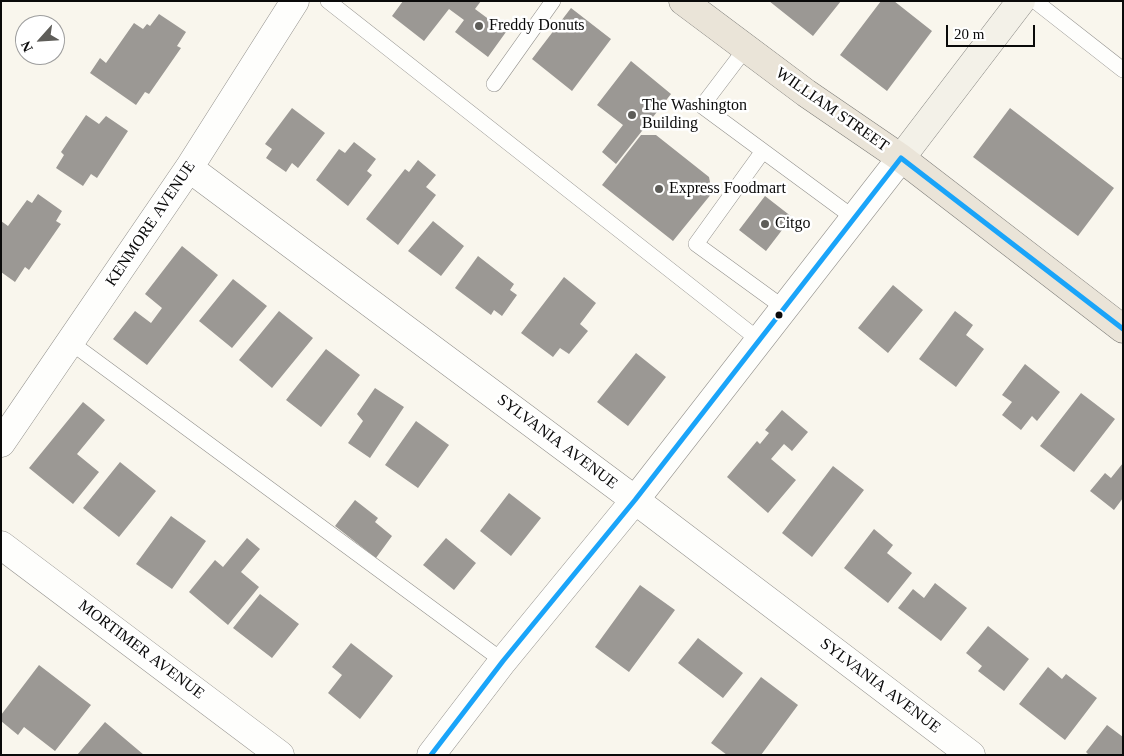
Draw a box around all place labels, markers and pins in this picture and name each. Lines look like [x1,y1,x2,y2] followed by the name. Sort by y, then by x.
[489,16,585,36] place label: Freddy Donuts
[473,20,485,32] marker: Freddy Donuts
[642,96,747,134] place label: The Washington Building
[626,109,638,121] marker: The Washington Building
[669,179,786,199] place label: Express Foodmart
[653,183,665,195] marker: Express Foodmart
[775,214,811,234] place label: Citgo
[759,218,771,230] marker: Citgo
[774,310,784,320] unlabelled marker

